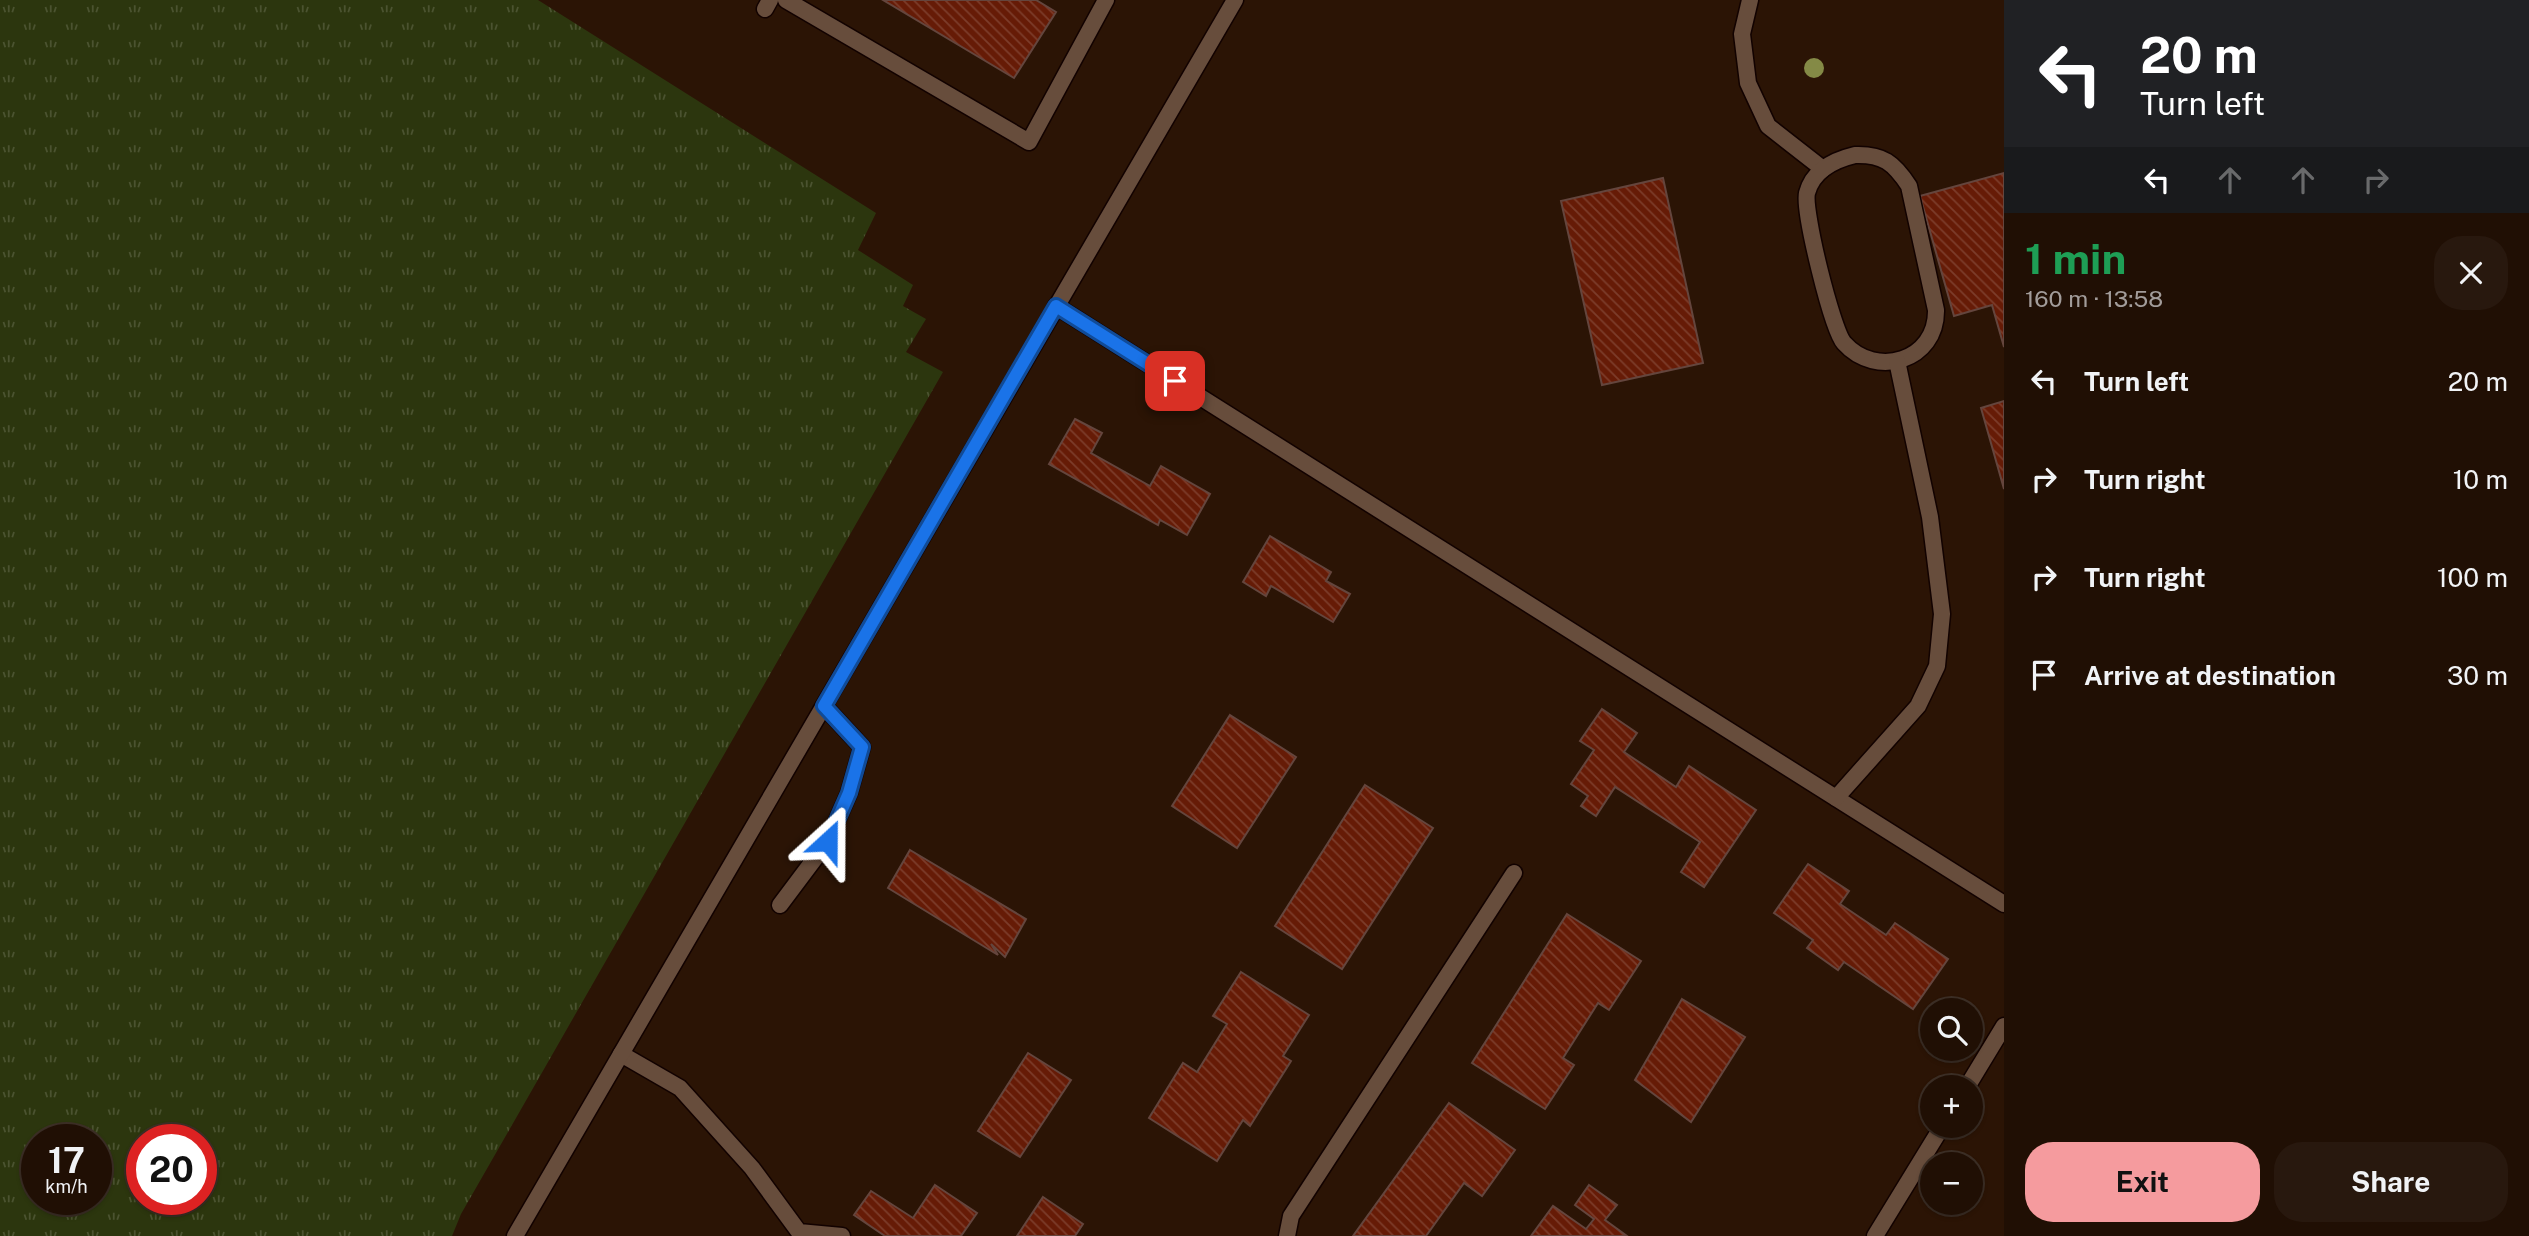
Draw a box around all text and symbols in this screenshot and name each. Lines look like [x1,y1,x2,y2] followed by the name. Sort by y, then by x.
[2140,26,2258,84] text: 20 m
[2025,28,2116,119] icon: left
[2140,85,2265,122] text: Turn left
[2138,161,2176,199] icon: left
[2211,161,2249,199] icon: ahead
[2284,161,2322,199] icon: ahead
[2357,161,2395,199] icon: right
[2025,234,2126,283] text: 1 min
[2434,236,2508,310] button: close
[2025,285,2163,312] text: 160 m · 13:58
[1145,351,1205,411] pin
[1156,362,1194,400] icon: arrive
[2025,362,2063,400] icon: left
[2084,366,2189,397] text: Turn left
[2448,366,2508,397] text: 20 m
[2025,460,2063,498] icon: right
[2084,464,2206,495] text: Turn right
[2453,464,2508,495] text: 10 m
[2025,558,2063,596] icon: right
[2084,562,2206,593] text: Turn right
[2437,562,2508,593] text: 100 m
[2025,656,2063,694] icon: arrive
[2084,660,2336,691] text: Arrive at destination
[2447,660,2508,691] text: 30 m
[791,804,865,878] position arrow
[1920,998,1983,1215] map controls
[1920,998,1983,1061] button: search
[1920,1075,1983,1138] button: +
[126,1124,217,1215] speed limit sign: 20
[48,1140,85,1181] text: 17
[2025,1142,2260,1222] button: Exit
[2274,1142,2508,1222] button: Share
[1920,1152,1983,1215] button: −
[45,1176,88,1197] text: km/h

